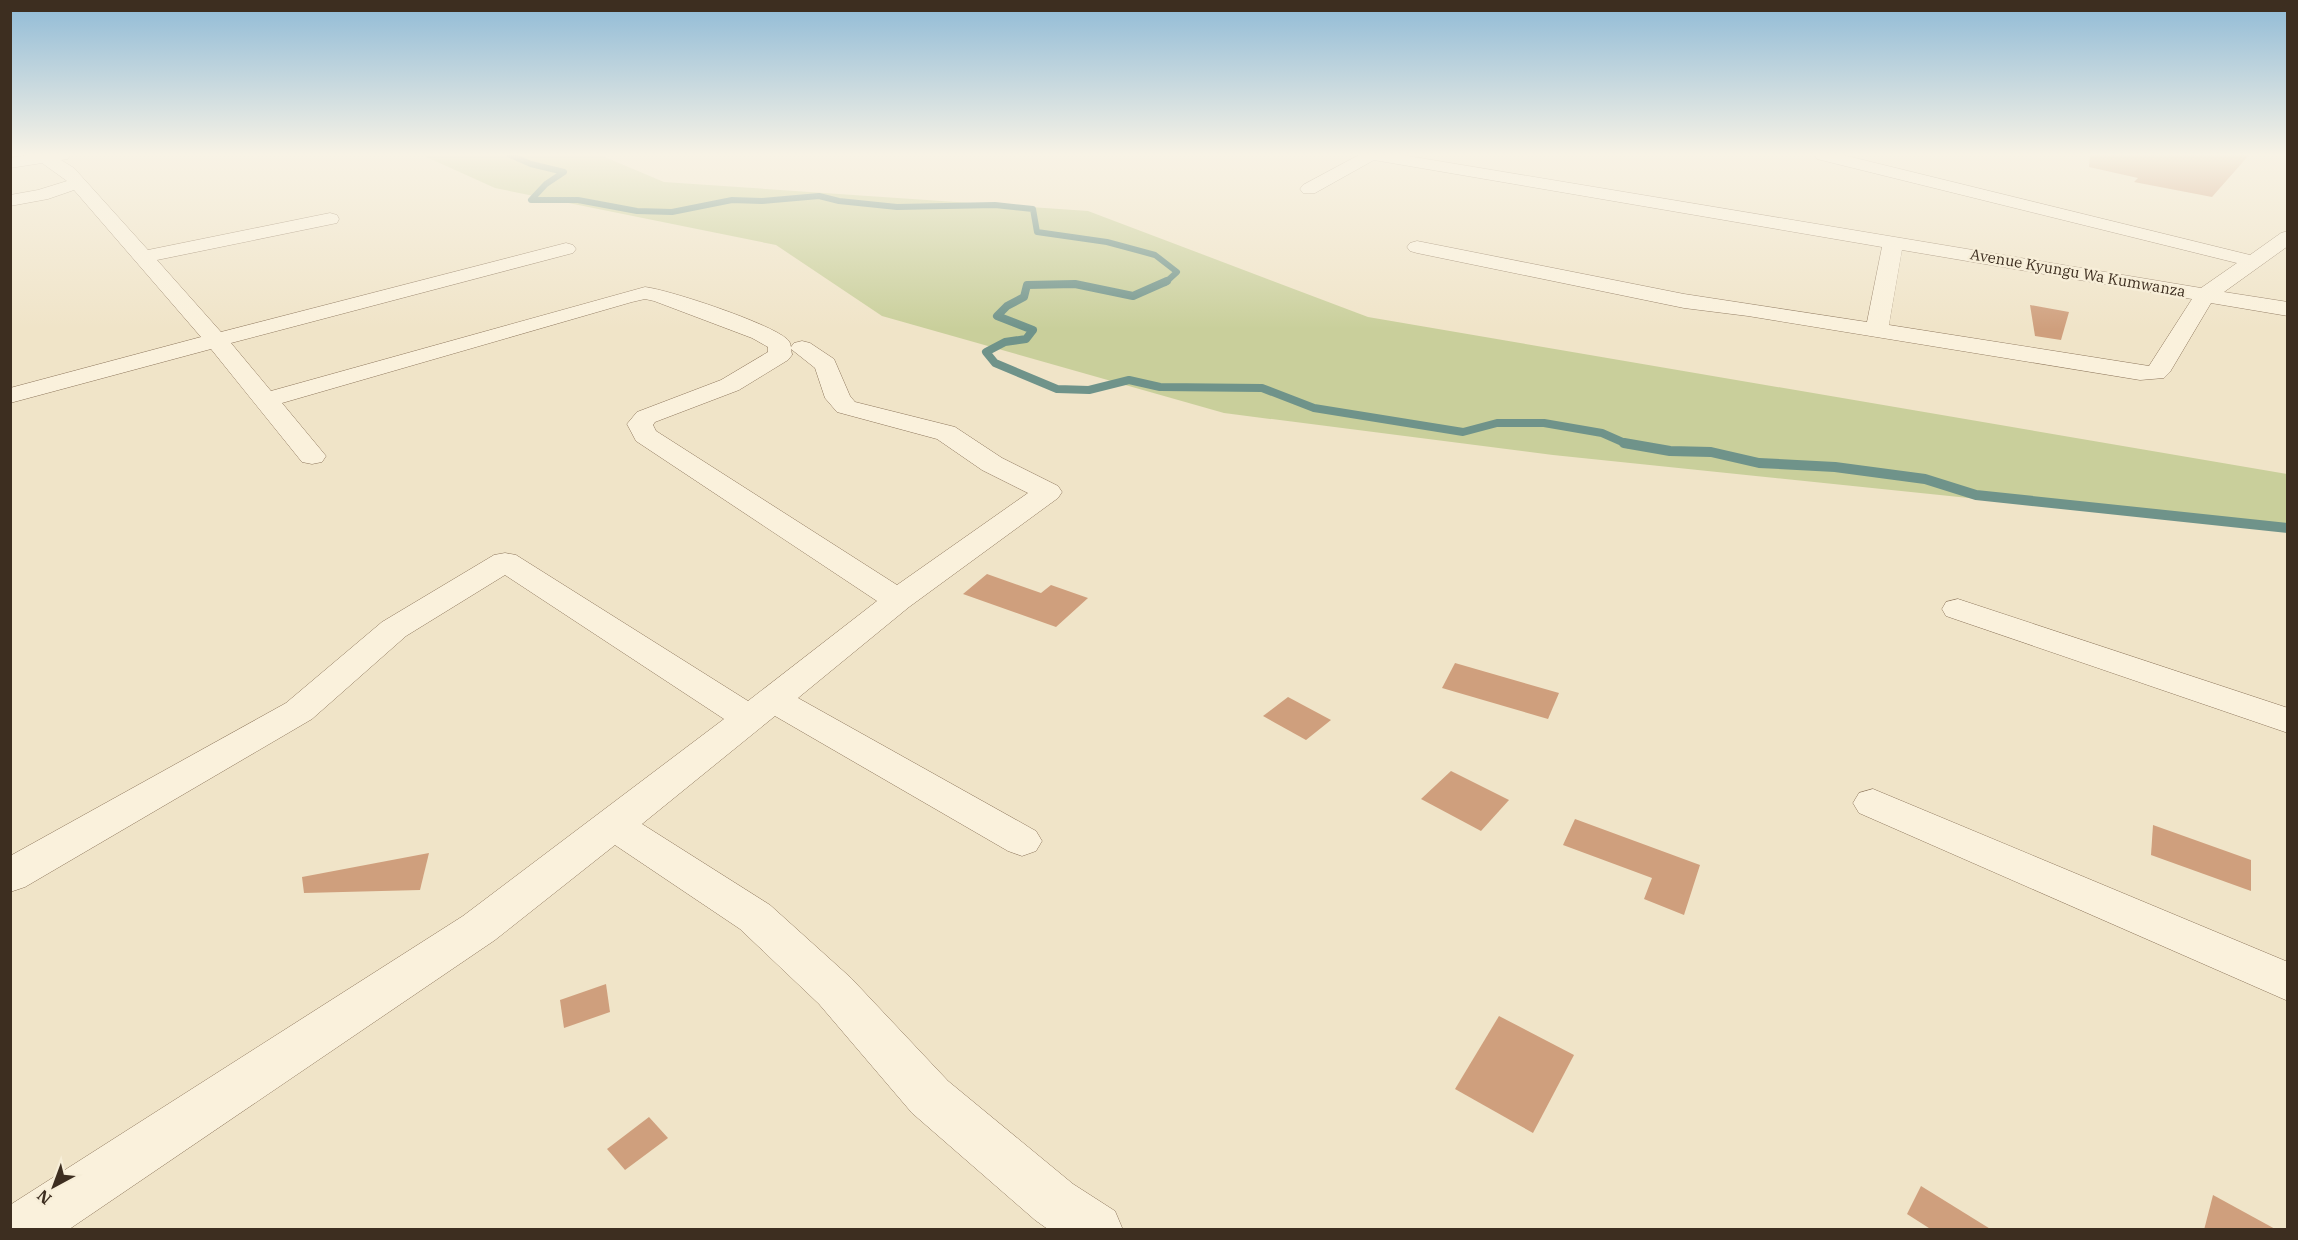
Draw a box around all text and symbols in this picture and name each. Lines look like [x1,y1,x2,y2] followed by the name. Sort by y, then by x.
[1969,244,2187,301] street label: Avenue Kyungu Wa Kumwanza
[24,1156,84,1216] north arrow
[33,1186,55,1209] text: N

